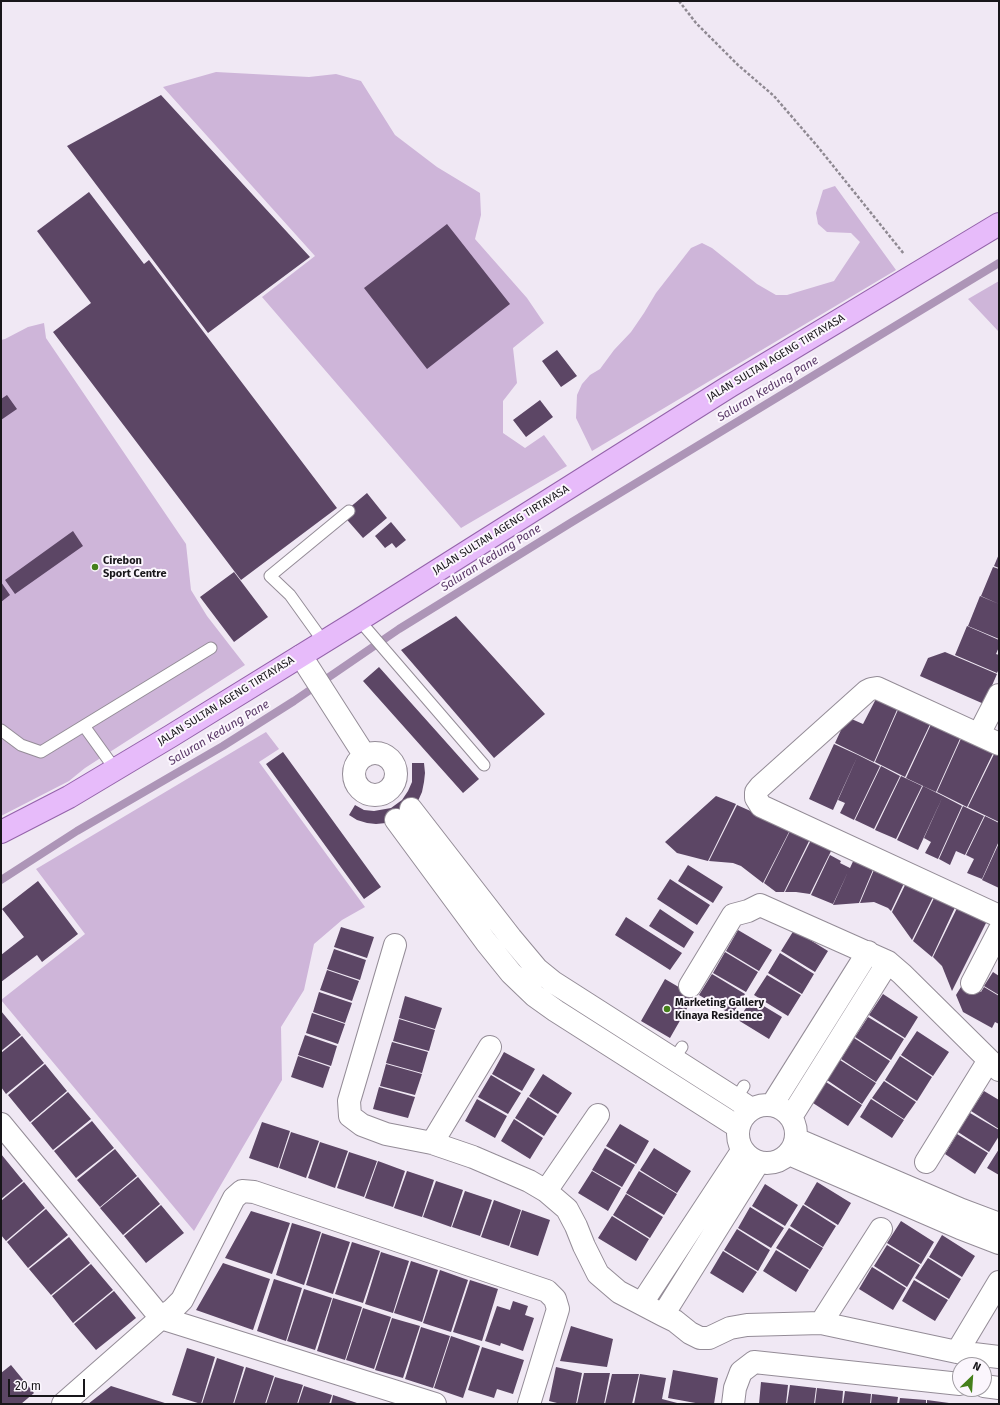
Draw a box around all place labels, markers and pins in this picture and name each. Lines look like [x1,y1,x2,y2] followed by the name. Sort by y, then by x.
[103,554,166,580] place label: Cirebon Sport Centre
[90,562,100,572] marker: Cirebon Sport Centre
[675,996,764,1022] place label: Marketing Gallery Kinaya Residence
[662,1004,672,1014] marker: Marketing Gallery Kinaya Residence

